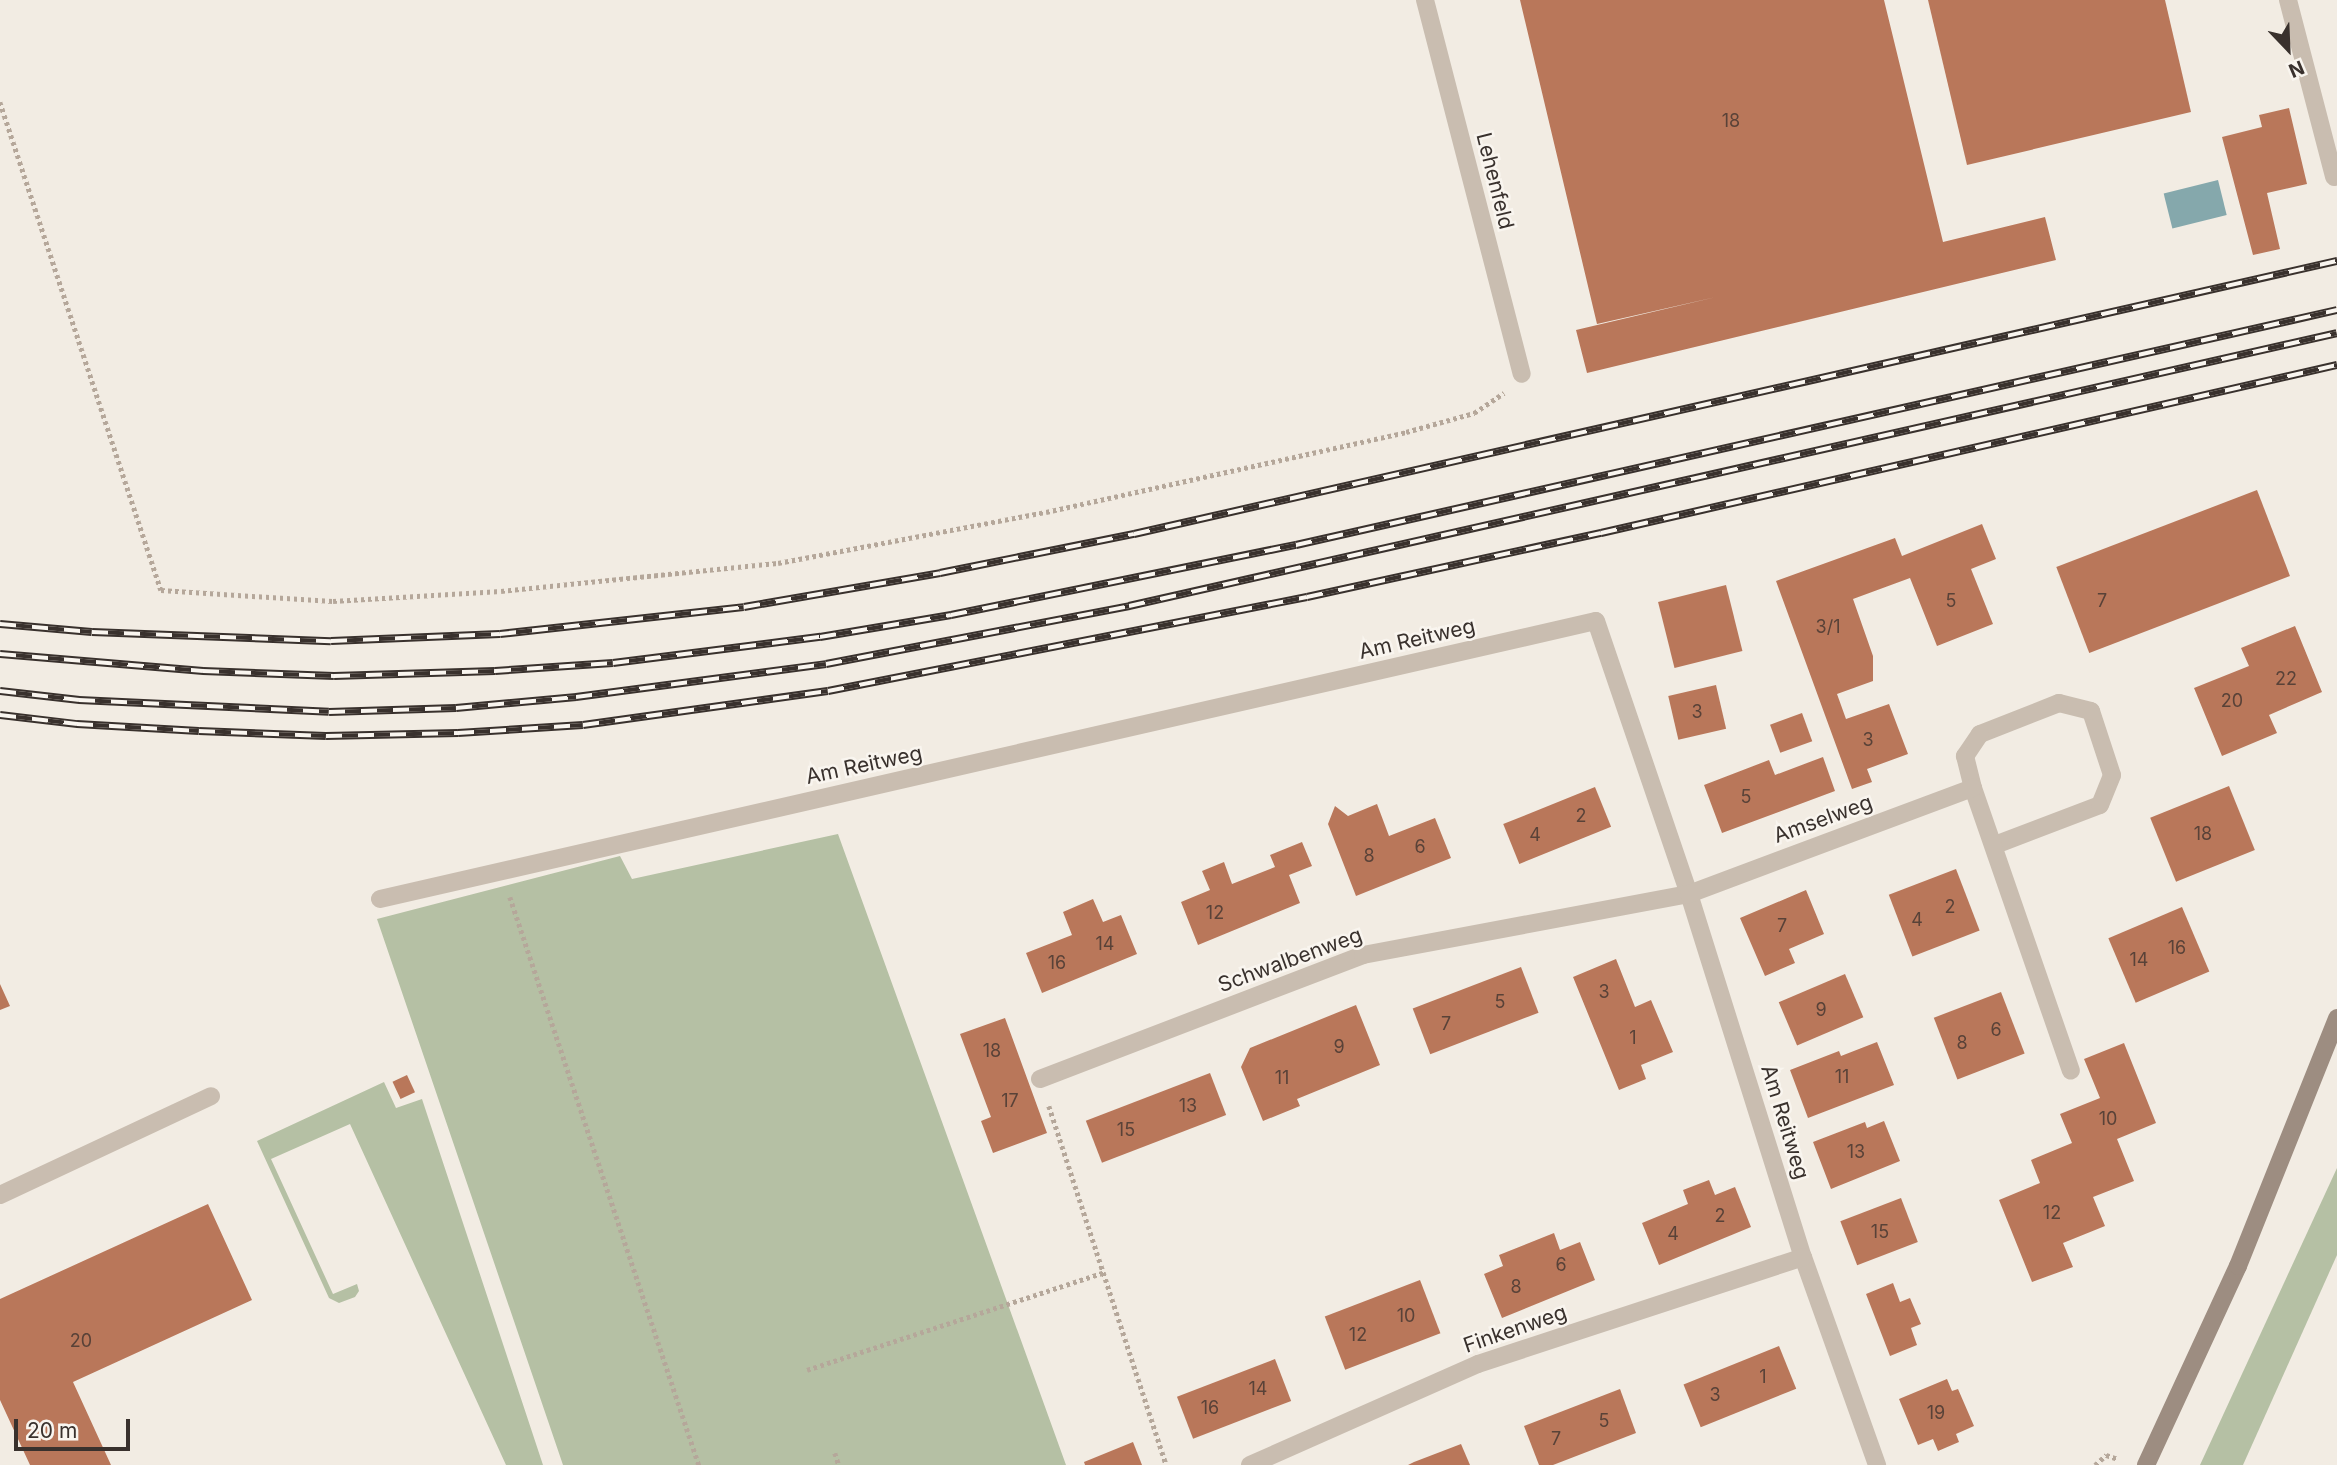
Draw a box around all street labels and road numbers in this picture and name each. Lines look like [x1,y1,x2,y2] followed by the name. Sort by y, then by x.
[1471,130,1519,232] street label: Lehenfeld
[1356,613,1478,665] street label: Am Reitweg
[803,740,925,790] street label: Am Reitweg
[1770,790,1876,848] street label: Amselweg
[1215,922,1365,998] street label: Schwalbenweg
[1756,1062,1814,1182] street label: Am Reitweg
[1460,1300,1570,1358] street label: Finkenweg

